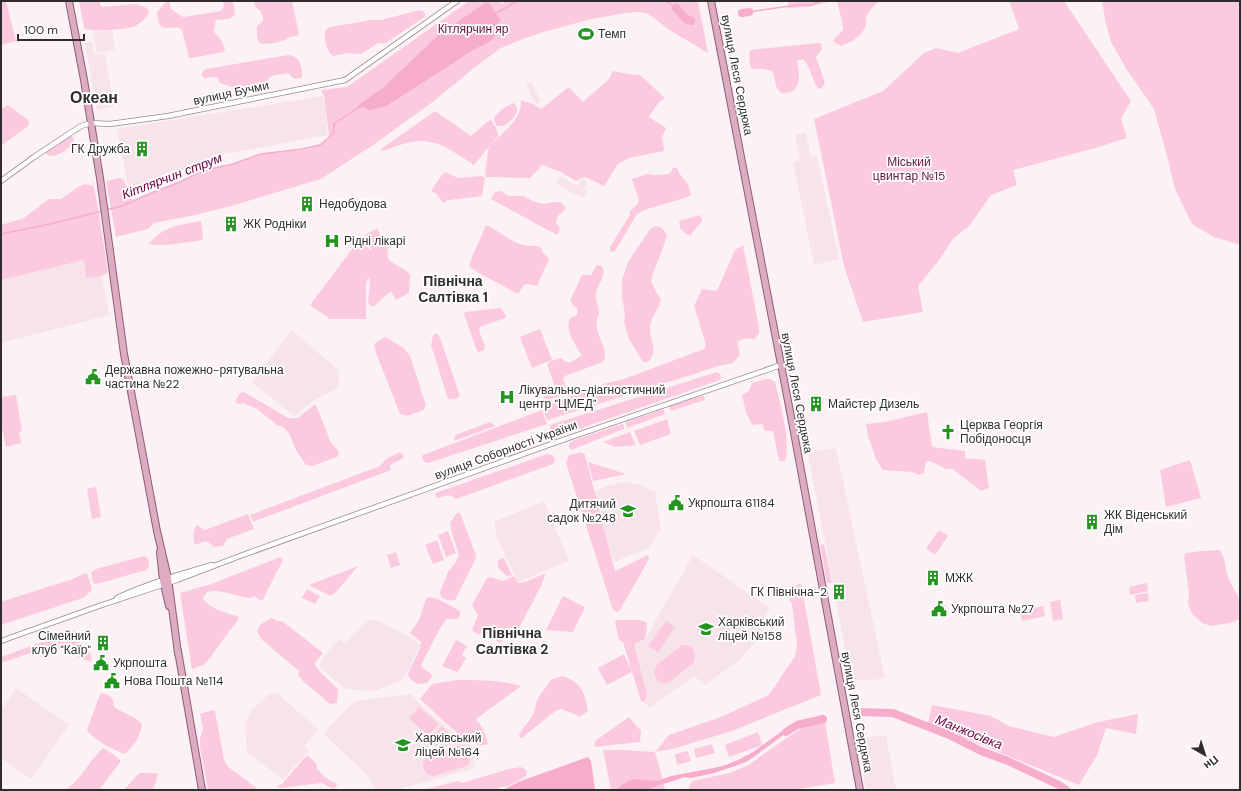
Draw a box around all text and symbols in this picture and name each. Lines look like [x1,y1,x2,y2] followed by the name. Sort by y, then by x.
[717,13,757,137] street label: вулиця Леся Сердюка
[18,16,84,42] scale bar
[438,21,509,37] park label: Кітлярчин яр
[24,22,58,38] text: 100 m
[577,25,595,43] sports icon: Темп
[598,26,626,42] place label: Темп
[192,77,270,109] street label: вулиця Бучми
[70,87,118,108] district label: Океан
[133,140,151,158] building icon: ГК Дружба
[71,141,130,157] place label: ГК Дружба
[119,149,225,203] water label: Кітлярчин струм
[873,154,945,184] park label: Міський цвинтар №15
[298,195,316,213] building icon: Недобудова
[319,196,387,212] place label: Недобудова
[222,215,240,233] building icon: ЖК Родніки
[243,216,306,232] place label: ЖК Родніки
[323,232,341,250] hospital icon: Рідні лікарі
[344,233,405,249] place label: Рідні лікарі
[418,272,488,306] district label: Північна Салтівка 1
[777,331,817,455] street label: вулиця Леся Сердюка
[105,362,284,392] place label: Державна пожежно-рятувальна частина №22
[84,368,102,386] public building icon: Державна пожежно-рятувальна частина №22
[519,382,665,412] place label: Лікувально-діагностичний центр "ЦМЕД"
[498,388,516,406] hospital icon: Лікувально-діагностичний центр "ЦМЕД"
[807,395,825,413] building icon: Майстер Дизель
[828,396,919,412] place label: Майстер Дизель
[432,417,580,483] street label: вулиця Соборності України
[960,417,1043,447] place label: Церква Георгія Побідоносця
[939,423,957,441] church icon: Церква Георгія Побідоносця
[667,494,685,512] public building icon: Укрпошта 61184
[688,495,775,511] place label: Укрпошта 61184
[547,496,616,526] place label: Дитячий садок №248
[619,502,637,520] school or university icon: Дитячий садок №248
[1104,507,1187,537] place label: ЖК Віденський Дім
[1083,513,1101,531] building icon: ЖК Віденський Дім
[924,569,942,587] building icon: МЖК
[945,570,973,586] place label: МЖК
[830,583,848,601] building icon: ГК Північна-2
[750,584,827,600] place label: ГК Північна-2
[930,600,948,618] public building icon: Укрпошта №27
[951,601,1034,617] place label: Укрпошта №27
[718,614,784,644] place label: Харківський ліцей №158
[697,620,715,638] school or university icon: Харківський ліцей №158
[476,624,548,658] district label: Північна Салтівка 2
[32,628,92,658] place label: Сімейний клуб "Каїр"
[94,634,112,652] building icon: Сімейний клуб "Каїр"
[837,650,877,774] street label: вулиця Леся Сердюка
[92,654,110,672] public building icon: Укрпошта
[113,655,167,671] place label: Укрпошта
[103,672,121,690] public building icon: Нова Пошта №114
[124,673,223,689] place label: Нова Пошта №114
[933,711,1005,753] water label: Манжосівка
[415,730,481,760] place label: Харківський ліцей №164
[1185,735,1225,775] north arrow
[394,736,412,754] school or university icon: Харківський ліцей №164
[1201,753,1221,773] text: Пн

